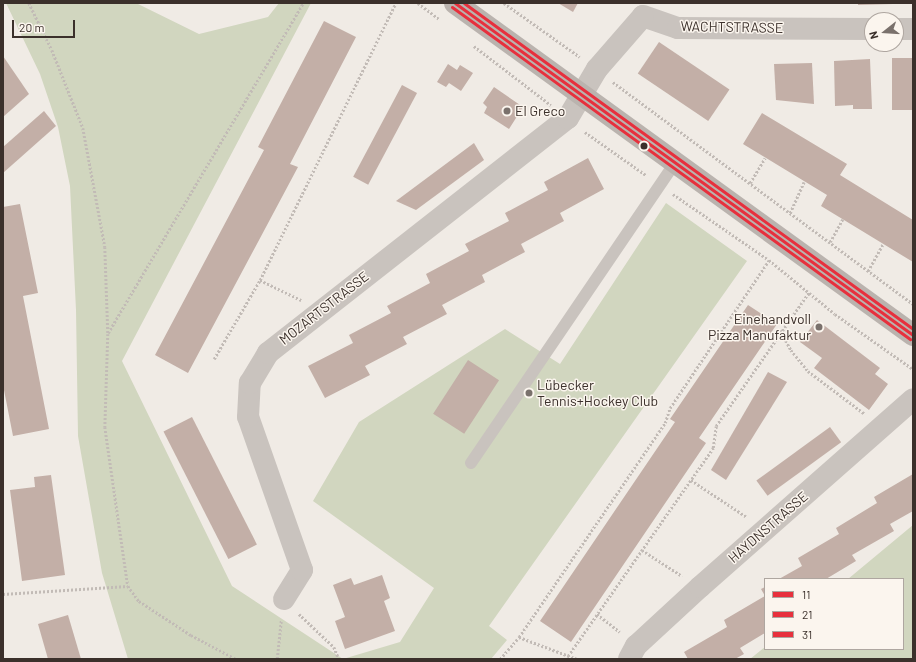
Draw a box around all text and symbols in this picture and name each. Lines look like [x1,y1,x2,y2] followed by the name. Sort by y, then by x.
[14,12,77,38] scale bar
[864,12,904,52] north arrow
[681,18,783,36] street label: WACHTSTRASSE
[19,20,45,34] text: 20 m
[866,30,880,41] text: N
[515,103,565,119] place label: El Greco
[502,106,512,116] marker: El Greco
[639,141,649,151] unlabelled marker
[276,268,372,348] street label: MOZARTSTRASSE
[708,311,811,344] place label: Einehandvoll Pizza Manufaktur
[814,322,824,332] marker: Einehandvoll Pizza Manufaktur
[537,377,658,410] place label: Lübecker Tennis+Hockey Club
[524,388,534,398] marker: Lübecker Tennis+Hockey Club
[725,488,811,566] street label: HAYDNSTRASSE
[764,578,904,650] legend
[802,587,810,601] text: 11
[802,607,812,621] text: 21
[802,627,812,641] text: 31

